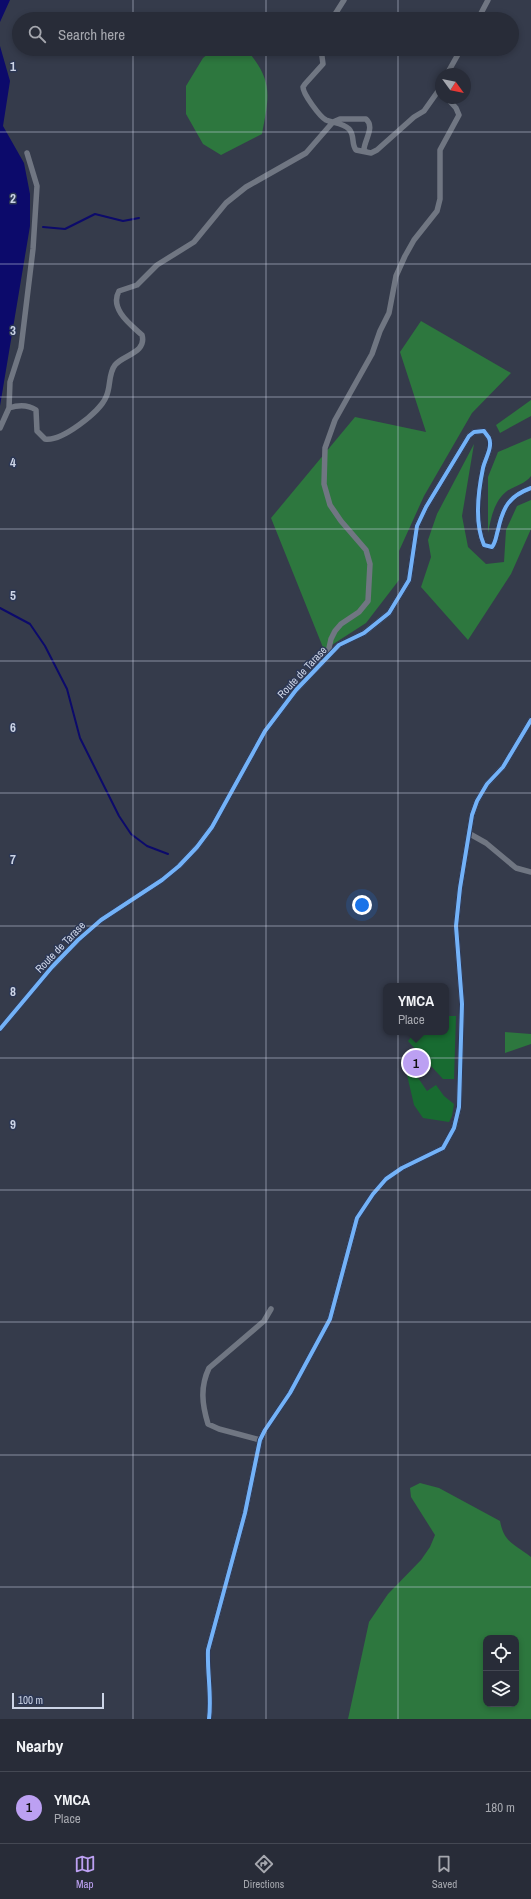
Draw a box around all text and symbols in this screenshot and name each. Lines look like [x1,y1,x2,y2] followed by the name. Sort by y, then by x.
[12,12,519,56] search box
[26,23,48,45] icon: search
[58,24,125,45] text: Search here
[10,58,16,75] text: 1
[435,68,471,104] north arrow
[10,190,16,207] text: 2
[10,322,16,339] text: 3
[10,454,16,471] text: 4
[10,587,16,604] text: 5
[274,643,330,701] street label: Route de Tarase
[10,719,16,736] text: 6
[10,851,16,868] text: 7
[352,895,372,915] your location
[32,918,88,976] street label: Route de Tarase
[10,983,16,1000] text: 8
[383,983,449,1035] popup
[398,990,434,1011] text: YMCA
[398,1011,425,1028] text: Place
[403,1048,429,1078] pin: 1
[10,1116,16,1133] text: 9
[483,1635,519,1707] map controls
[483,1635,519,1671] button: locate
[483,1671,519,1707] button: layers
[12,1691,104,1710] scale bar
[18,1693,43,1707] text: 100 m
[16,1734,63,1757] text: Nearby
[54,1789,90,1810] text: YMCA
[26,1799,32,1816] text: 1
[485,1799,515,1816] text: 180 m
[54,1810,81,1827] text: Place
[74,1853,96,1891] tab: Map
[243,1853,284,1891] tab: Directions
[432,1853,457,1891] tab: Saved

